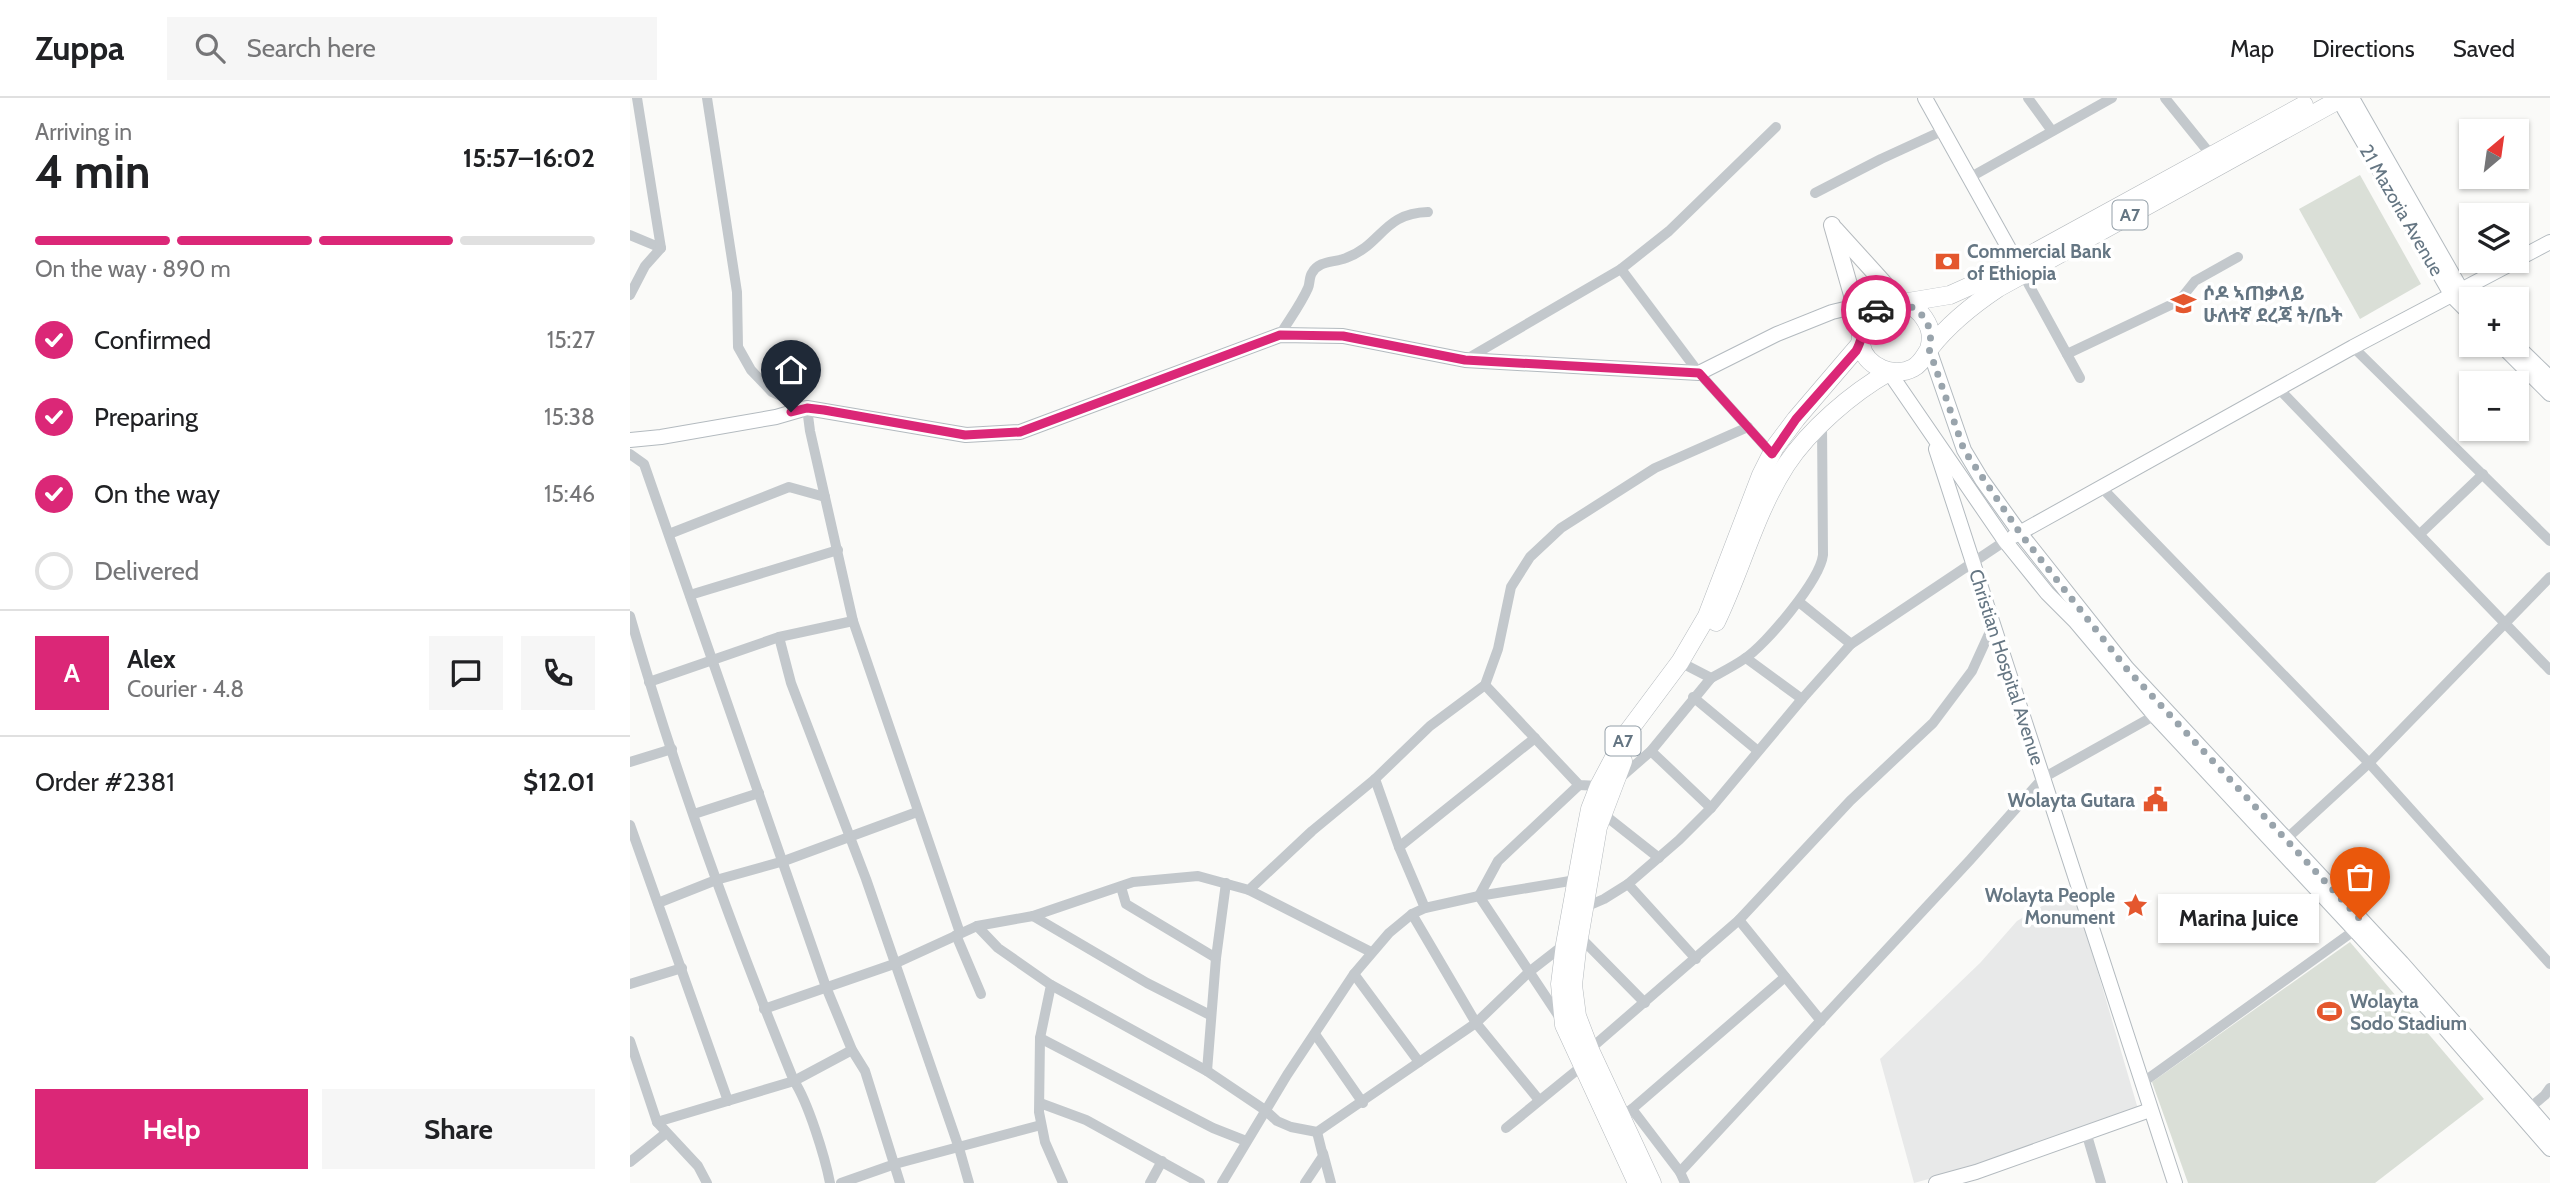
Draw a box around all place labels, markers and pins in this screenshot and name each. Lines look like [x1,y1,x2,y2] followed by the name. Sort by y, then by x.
[1967,240,2112,285] place label: Commercial Bank of Ethiopia
[1933,248,1961,276] bank icon: Commercial Bank of Ethiopia
[2203,282,2343,327] place label: ሶዶ ኣጠቃላይ ሁለተኛ ደረጃ ት/ቤት
[2169,290,2197,318] school or university icon: ሶዶ ኣጠቃላይ ሁለተኛ ደረጃ ት/ቤት
[761,340,821,412] pin
[2141,786,2169,814] public building icon: Wolayta Gutara
[2007,789,2136,812] place label: Wolayta Gutara
[2330,847,2390,919] pin
[1985,884,2115,929] place label: Wolayta People Monument
[2121,892,2149,920] place icon: Wolayta People Monument
[2157,894,2318,944] callout: Marina Juice
[2350,990,2467,1035] place label: Wolayta Sodo Stadium
[2316,998,2344,1026] sports icon: Wolayta Sodo Stadium

